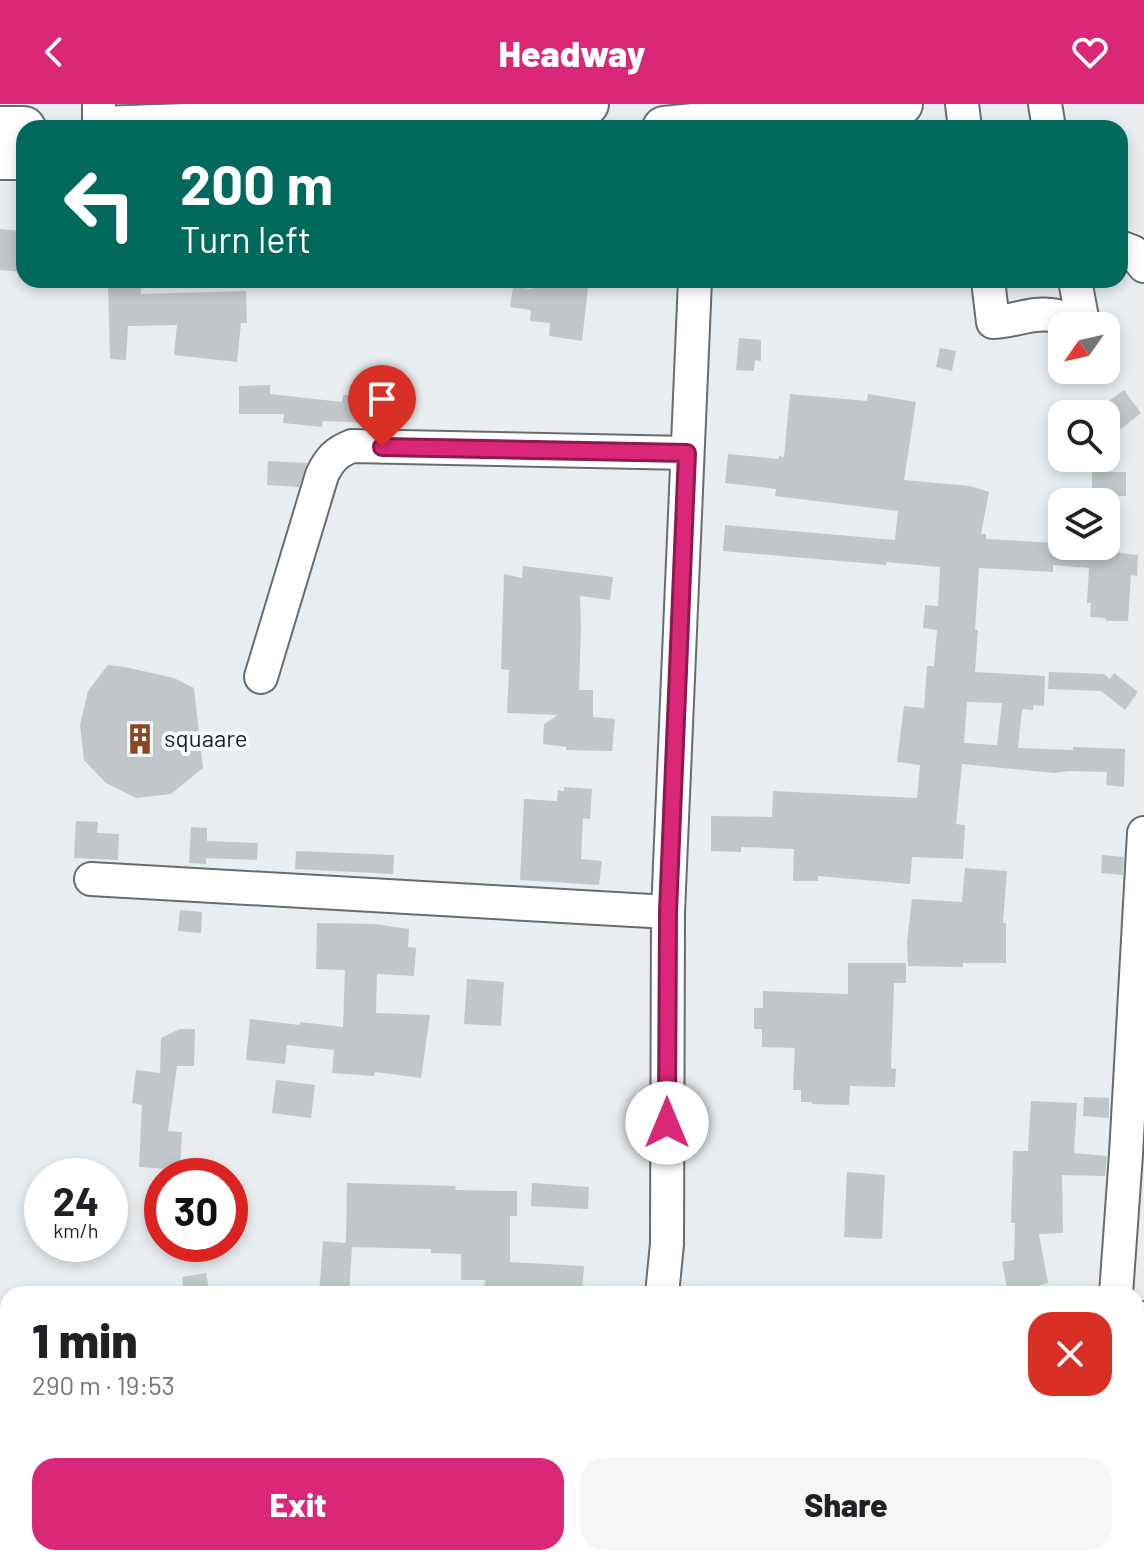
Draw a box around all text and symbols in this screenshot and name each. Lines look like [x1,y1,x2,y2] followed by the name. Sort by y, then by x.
[32,30,76,74] icon: back
[1068,30,1112,74] icon: heart
[499,31,645,74] text: Headway
[180,149,333,216] text: 200 m
[48,152,152,256] icon: left
[180,217,311,260] text: Turn left
[1048,312,1120,384] north arrow
[1048,312,1120,560] map controls
[348,365,416,447] pin
[360,377,404,421] icon: arrive
[1048,400,1120,472] button: search
[1048,488,1120,560] button: layers
[123,722,157,756] building icon: squaare
[164,723,248,752] place label: squaare
[625,1081,709,1165] position arrow
[144,1158,248,1262] speed limit sign: 30
[53,1176,99,1224] text: 24
[53,1218,99,1242] text: km/h
[32,1310,138,1368] text: 1 min
[1028,1312,1112,1396] button: close
[32,1369,175,1400] text: 290 m · 19:53
[32,1458,564,1550] button: Exit
[580,1458,1112,1550] button: Share

